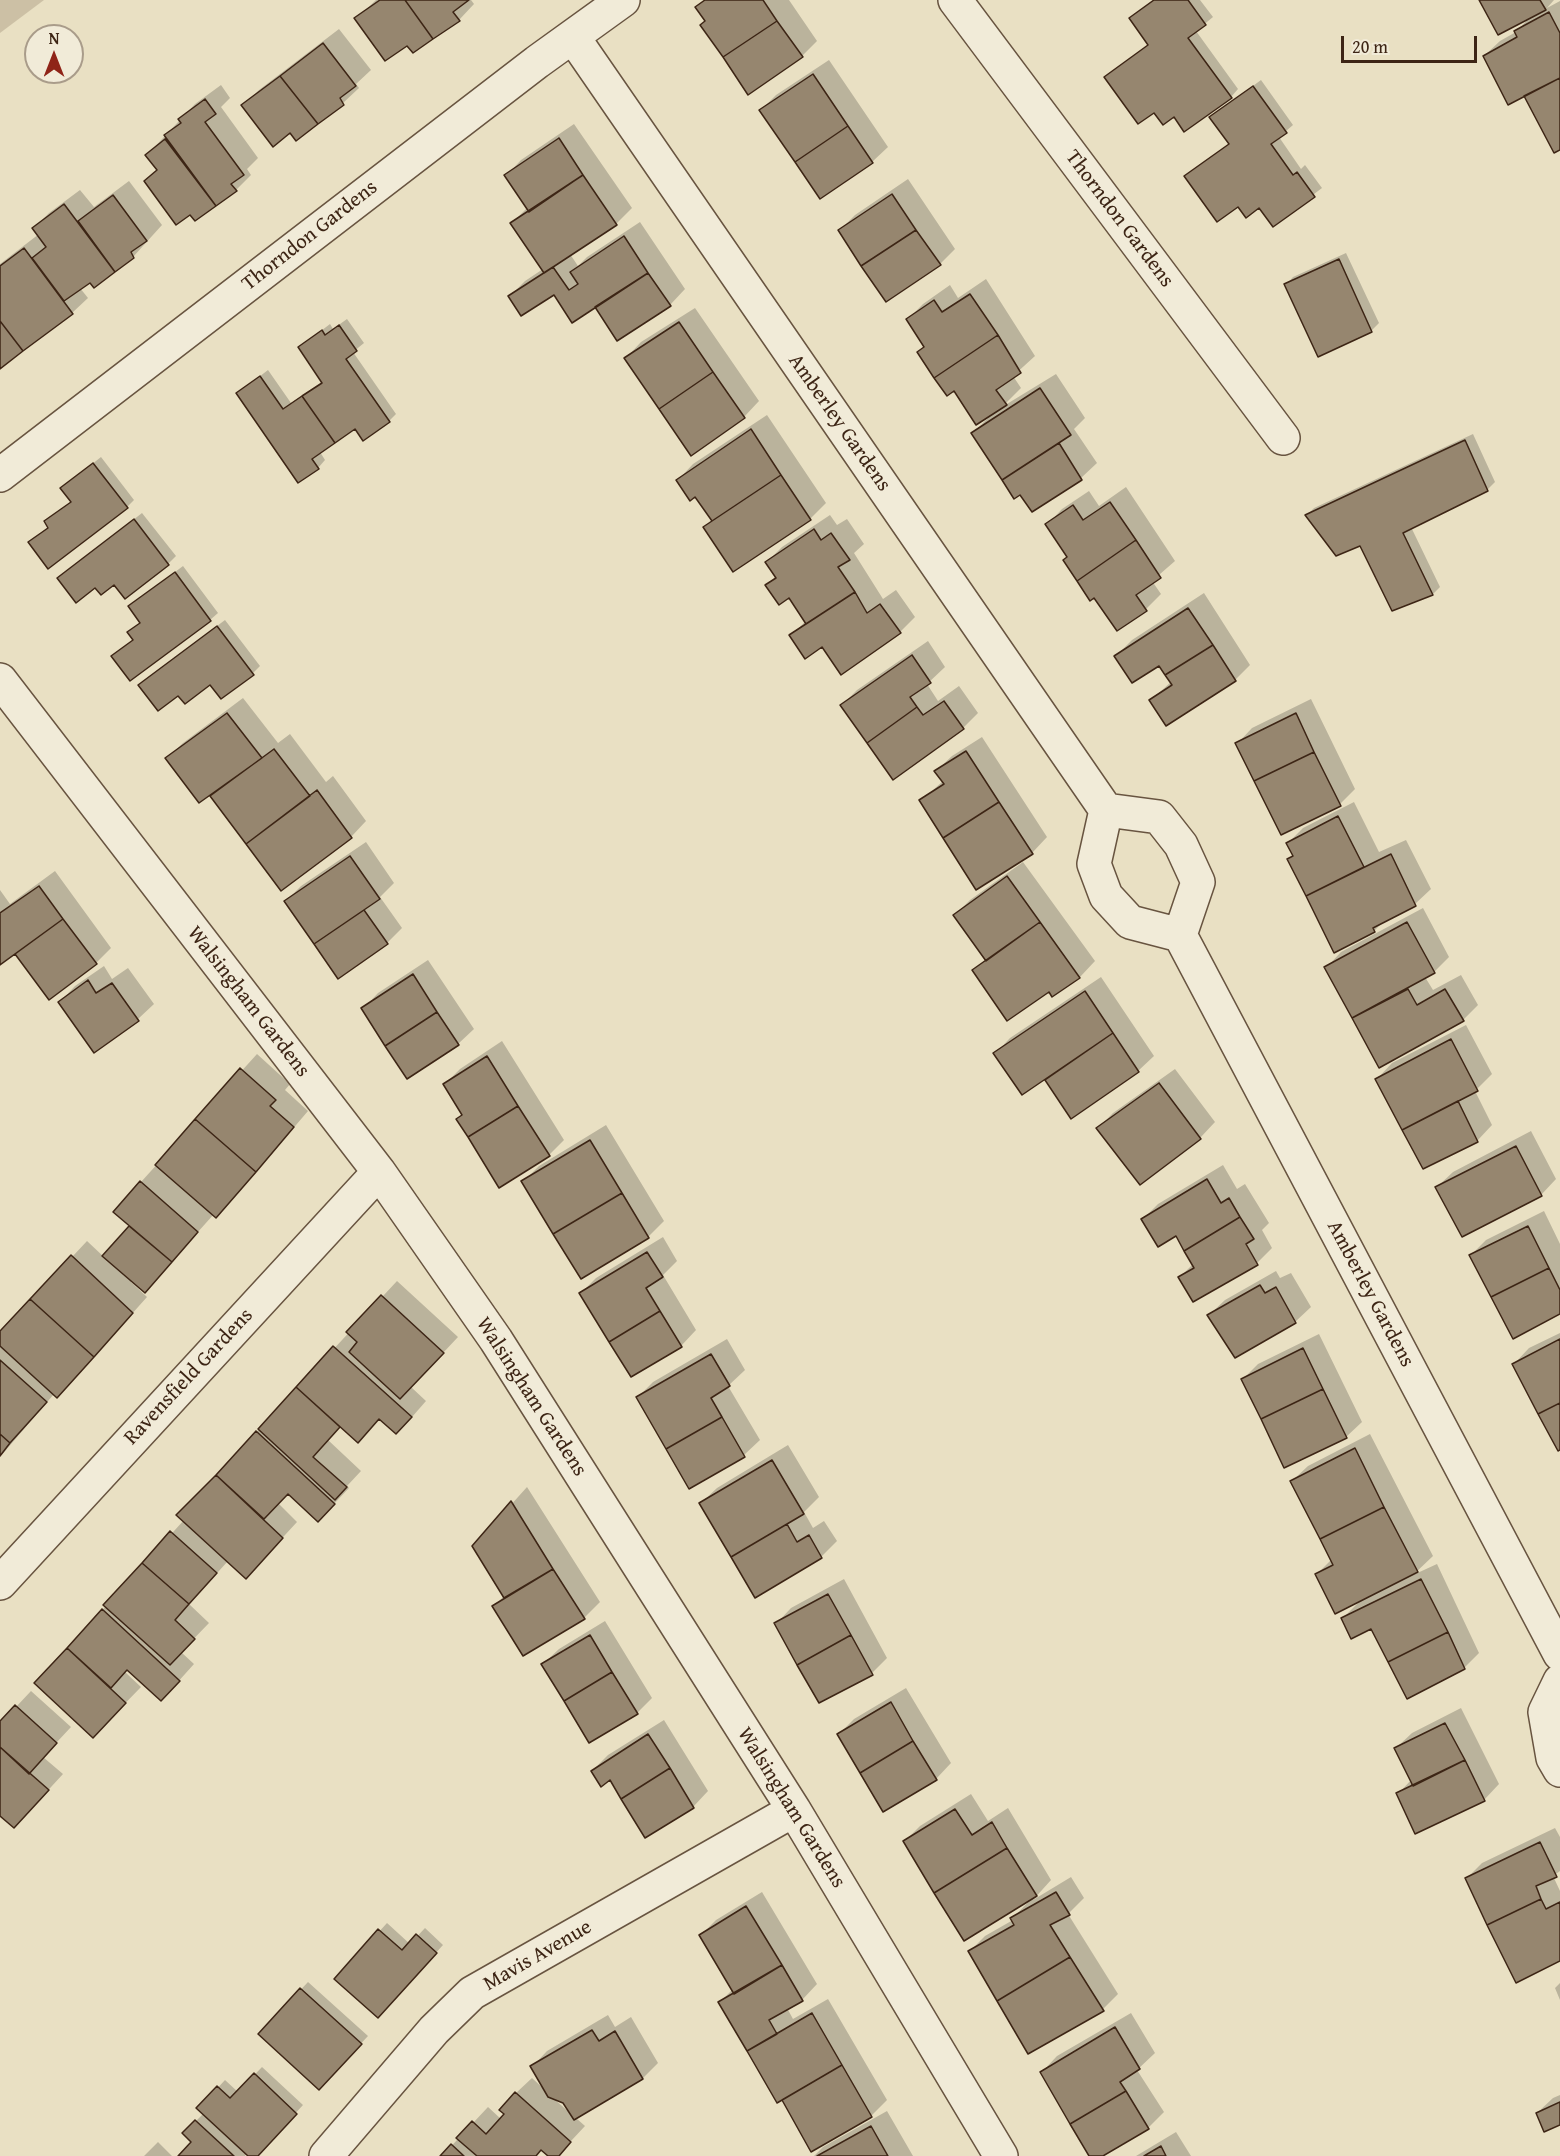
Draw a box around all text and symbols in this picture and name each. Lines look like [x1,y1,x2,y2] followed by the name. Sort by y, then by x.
[24,24,84,84] north arrow
[1344,24,1480,62] scale bar
[49,26,59,50] text: N
[1352,33,1388,60] text: 20 m
[1059,146,1179,292] street label: Thorndon Gardens
[237,175,383,297] street label: Thorndon Gardens
[782,349,896,497] street label: Amberley Gardens
[181,921,315,1083] street label: Walsingham Gardens
[1321,1217,1419,1371] street label: Amberley Gardens
[119,1303,259,1451] street label: Ravensfield Gardens
[470,1313,592,1481] street label: Walsingham Gardens
[731,1723,851,1893] street label: Walsingham Gardens
[479,1915,597,1997] street label: Mavis Avenue

